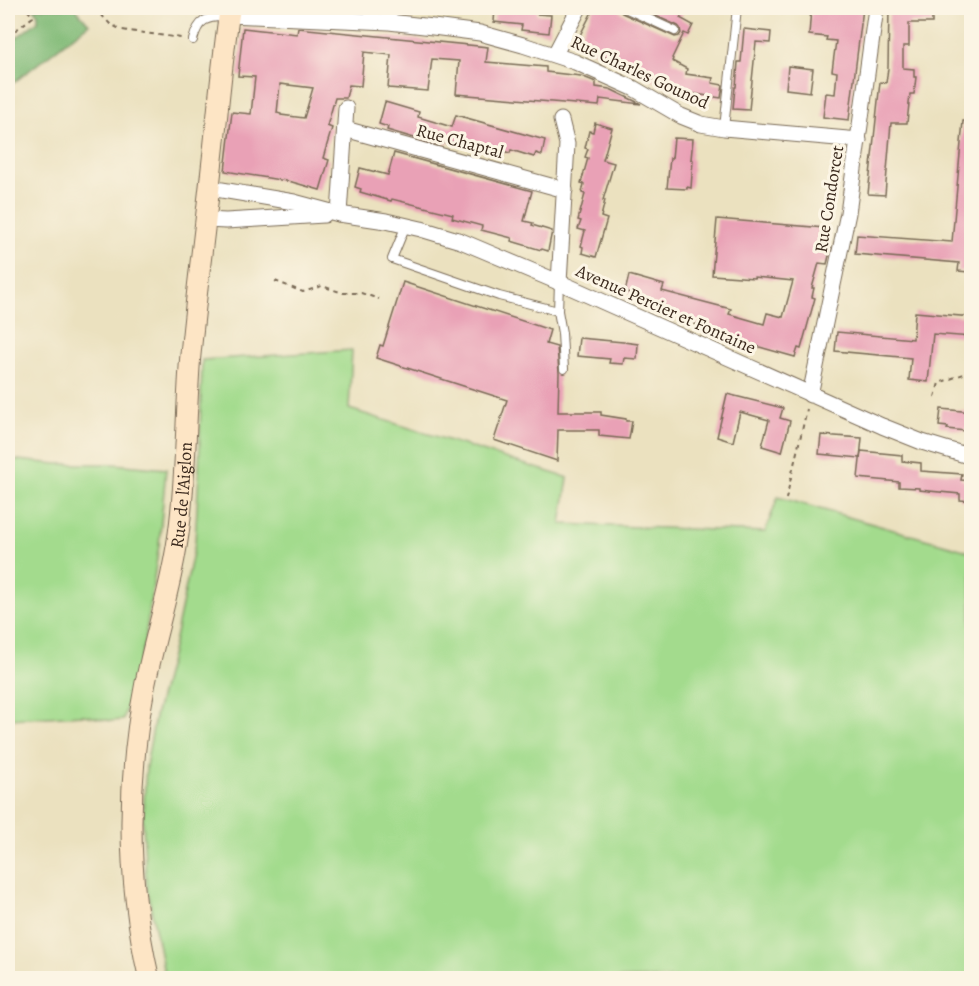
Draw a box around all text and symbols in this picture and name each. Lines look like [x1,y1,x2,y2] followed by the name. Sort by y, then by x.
[567,29,713,115] street label: Rue Charles Gounod
[414,118,507,164] street label: Rue Chaptal
[809,144,849,254] street label: Rue Condorcet
[571,258,760,360] street label: Avenue Percier et Fontaine
[165,441,198,550] street label: Rue de l'Aiglon

